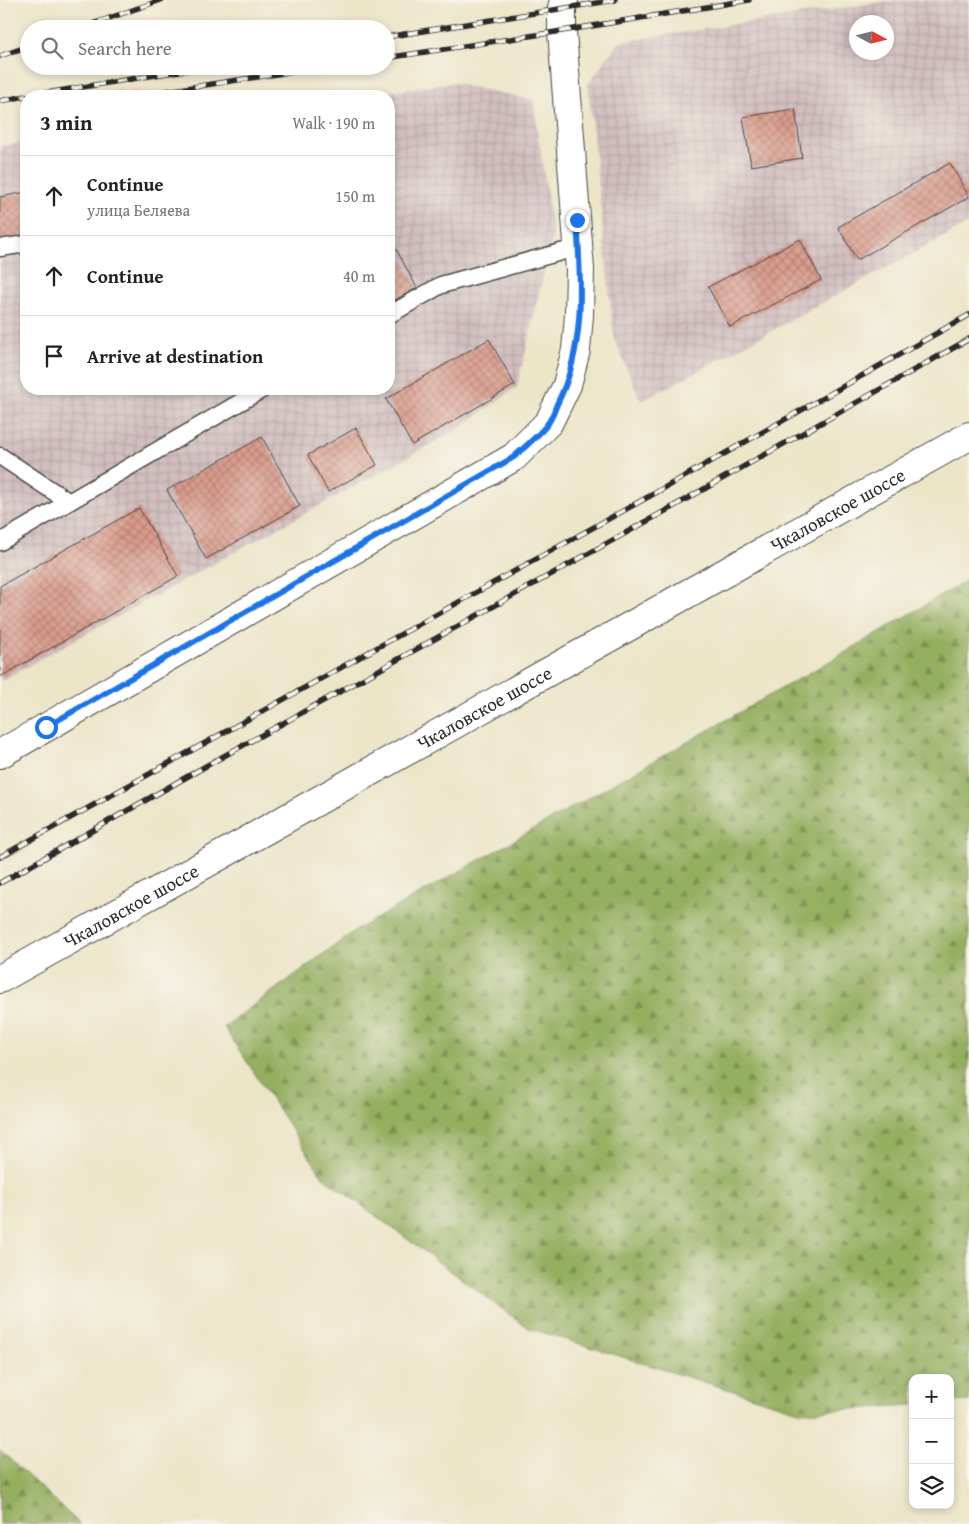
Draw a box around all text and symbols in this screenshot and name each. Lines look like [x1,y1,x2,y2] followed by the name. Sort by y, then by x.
[849,15,894,60] north arrow
[20,20,395,75] search box
[38,34,66,62] icon: search
[78,34,172,62] text: Search here
[40,107,92,138] text: 3 min
[292,111,375,135] text: Walk · 190 m
[87,170,164,198] text: Continue
[40,182,68,210] icon: ahead
[335,184,375,208] text: 150 m
[87,198,190,222] text: улица Беляева
[566,209,589,232] route end
[40,262,68,290] icon: ahead
[87,262,164,290] text: Continue
[343,264,375,288] text: 40 m
[40,342,68,370] icon: arrive
[87,342,263,370] text: Arrive at destination
[765,461,910,559] street label: Чкаловское шоссе
[411,658,557,757] street label: Чкаловское шоссе
[35,716,58,739] route start
[58,856,204,955] street label: Чкаловское шоссе
[909,1374,954,1509] map controls
[909,1374,954,1419] button: +
[909,1419,954,1464] button: −
[909,1464,954,1509] button: layers

